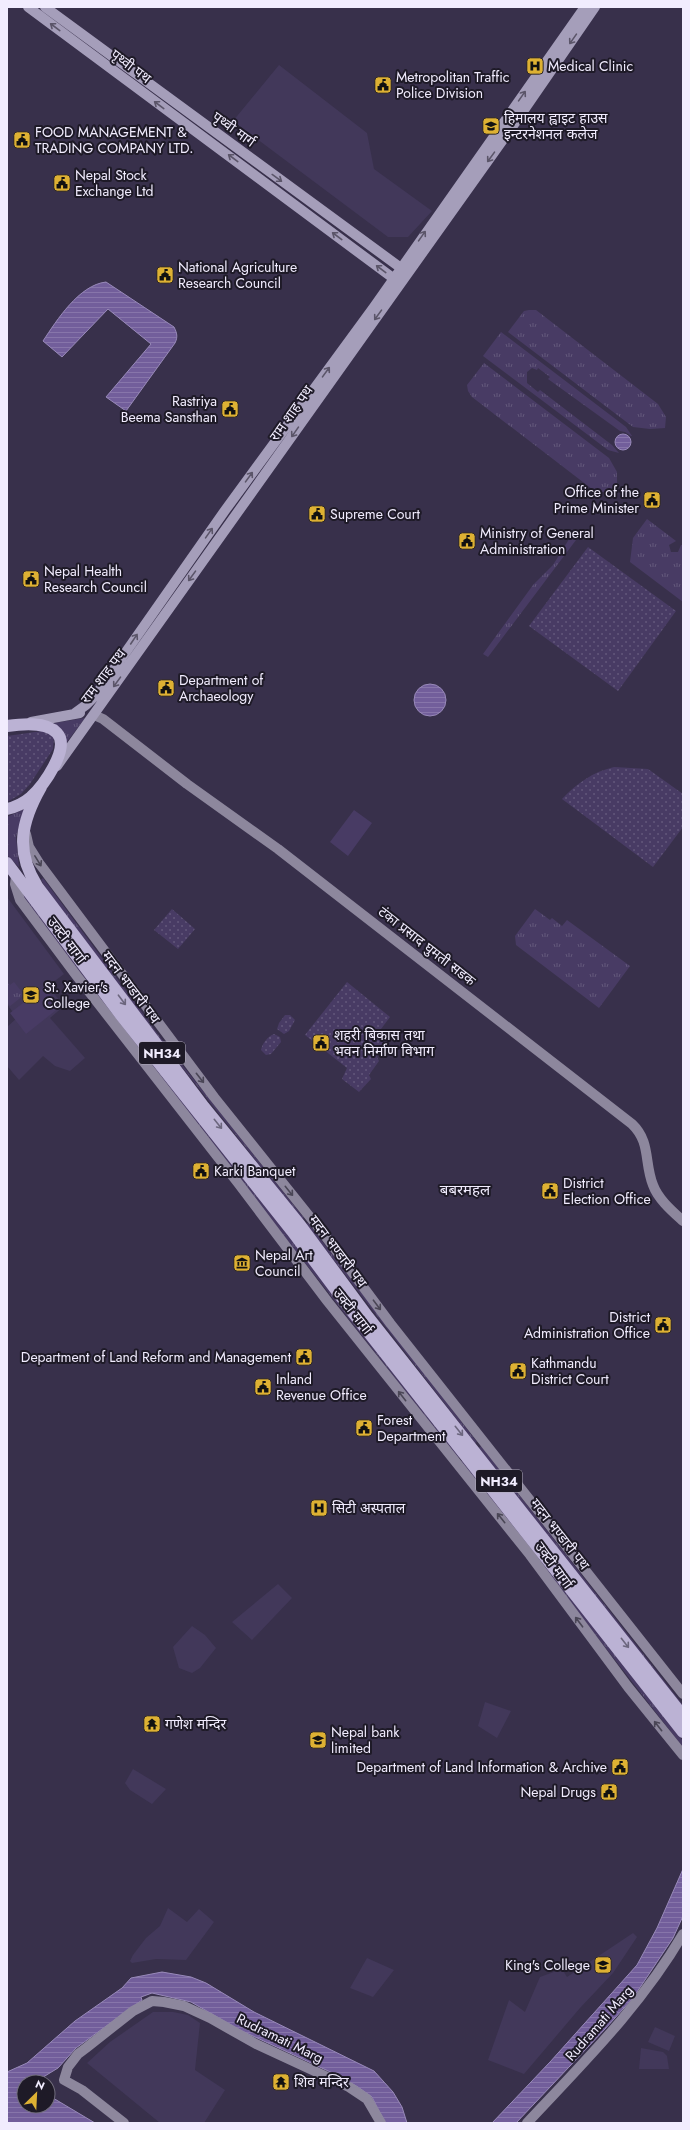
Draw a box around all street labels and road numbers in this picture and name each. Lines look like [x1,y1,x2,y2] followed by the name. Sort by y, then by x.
[107,44,156,88] street label: पृथ्वी पथ
[208,107,261,152] street label: पृथ्वी मार्ग
[265,380,318,445] street label: राम शाह पथ
[76,644,131,707] street label: राम शाह पथ
[374,902,480,991] street label: टंका प्रसाद घुमती सडक
[43,913,92,968] street label: उक्टी मार्गा
[97,947,165,1028] street label: मदन भण्डारी पथ
[139,1042,185,1064] road number: NH34
[304,1211,372,1292] street label: मदन भण्डारी पथ
[329,1284,378,1339] street label: उक्टी मार्गा
[476,1470,522,1492] road number: NH34
[526,1494,595,1575] street label: मदन भण्डारी पथ
[530,1537,578,1593] street label: उक्टी मार्गा
[561,1981,637,2065] street label: Rudramati Marg
[233,2008,327,2068] street label: Rudramati Marg

